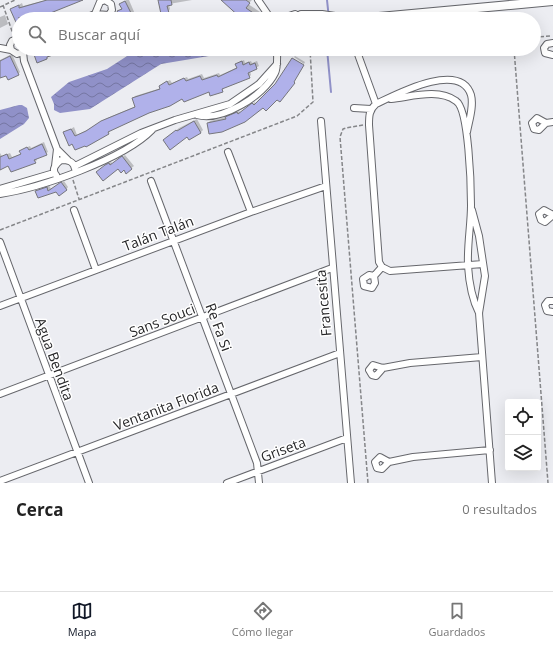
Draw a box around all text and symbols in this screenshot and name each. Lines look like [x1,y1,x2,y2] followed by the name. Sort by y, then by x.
[12,12,541,56] search box
[26,23,48,45] icon: search
[58,24,140,44] text: Buscar aquí
[120,211,196,255] street label: Talán Talán
[311,269,335,337] street label: Francesita
[126,299,198,341] street label: Sans Souci
[202,300,236,354] street label: Re Fa Si
[31,315,79,403] street label: Agua Bendita
[111,377,221,435] street label: Ventanita Florida
[505,399,541,471] map controls
[505,399,541,435] button: locate
[258,432,308,466] street label: Griseta
[505,435,541,471] button: layers
[16,498,64,521] text: Cerca
[462,500,537,518] text: 0 resultados
[68,600,96,639] tab: Mapa
[232,600,293,639] tab: Cómo llegar
[429,600,485,639] tab: Guardados

